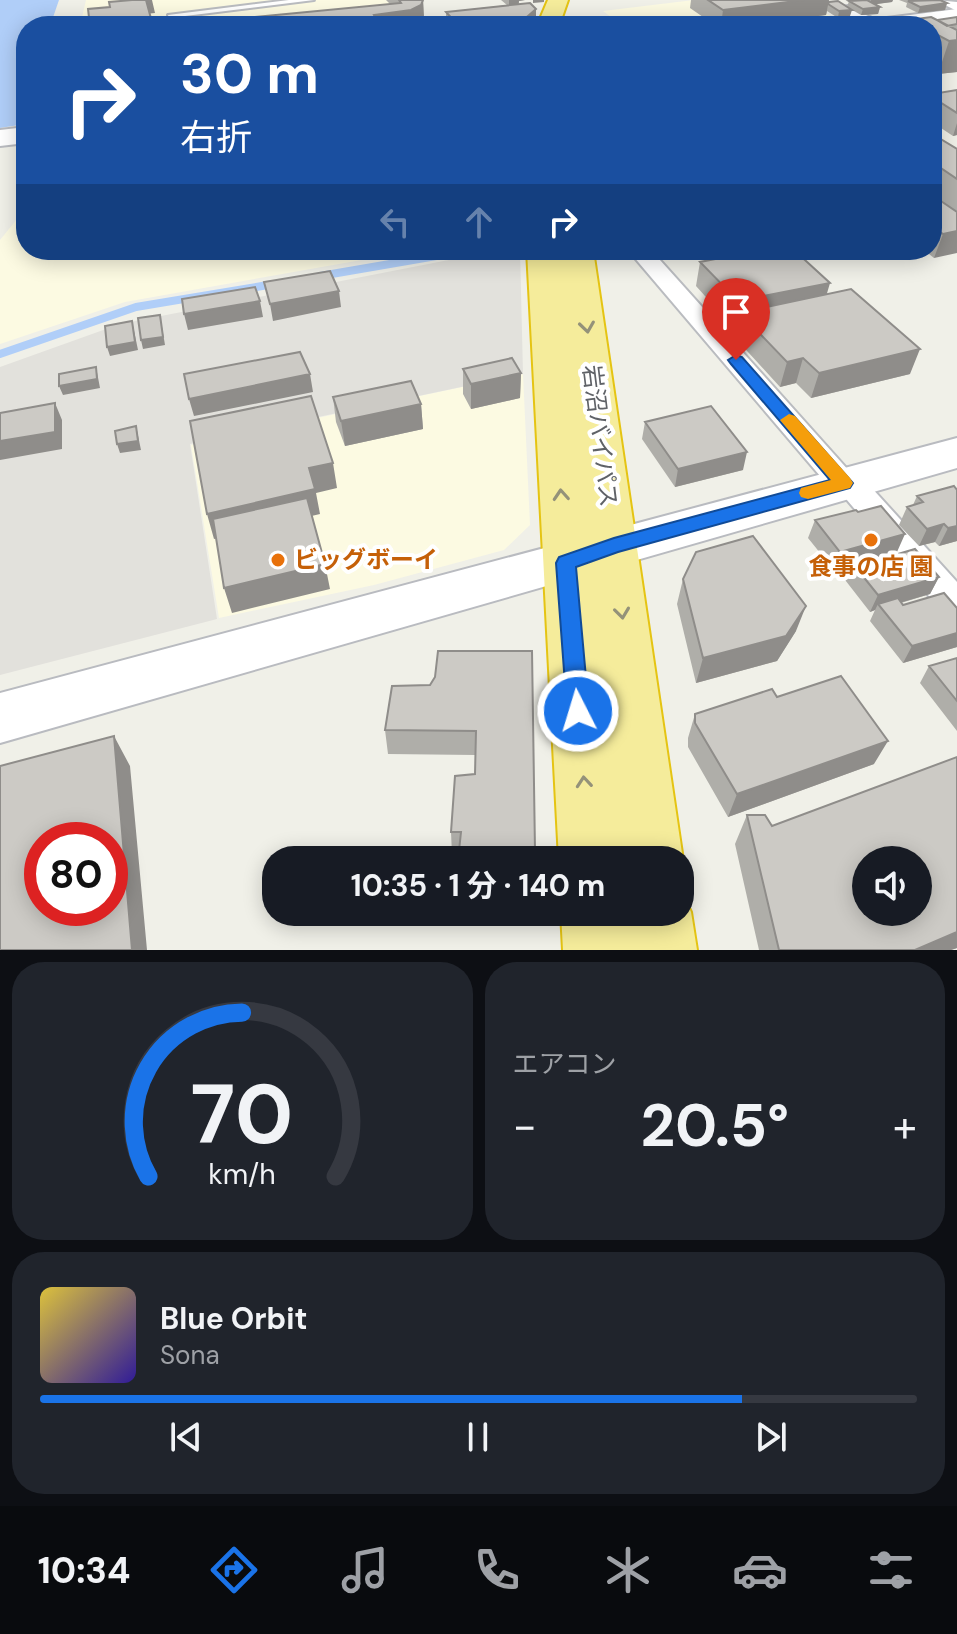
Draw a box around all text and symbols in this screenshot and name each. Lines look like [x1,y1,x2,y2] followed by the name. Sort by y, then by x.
[180,37,319,110] text: 30 m
[48,48,152,152] icon: right
[180,114,252,161] text: 右折
[373,200,417,244] icon: left
[457,200,501,244] icon: ahead
[541,200,585,244] icon: right
[702,278,770,360] pin
[714,290,758,334] icon: arrive
[578,320,595,334] one-way arrow
[576,363,625,509] street label: 岩沼バイパス
[553,488,570,501] one-way arrow
[862,531,880,549] marker: 食事の店 園
[294,544,438,575] place label: ビッグボーイ
[269,551,287,569] marker: ビッグボーイ
[808,551,934,582] place label: 食事の店 園
[613,606,630,620] one-way arrow
[536,669,620,753] position arrow
[576,775,593,788] one-way arrow
[24,822,128,926] speed limit sign: 80
[852,846,932,926] map controls
[852,846,932,926] button: sound
[351,866,605,905] text: 10:35 · 1 分 · 140 m
[513,1047,617,1081] text: エアコン
[191,1060,294,1169] text: 70
[641,1086,789,1165] text: 20.5°
[513,1097,537,1155] text: −
[893,1097,917,1155] text: +
[208,1156,276,1193] text: km/h
[160,1299,307,1338] text: Blue Orbit
[160,1338,220,1372] text: Sona
[164,1415,208,1459] icon: previous
[456,1415,500,1459] icon: pause
[749,1415,793,1459] icon: next
[206,1542,262,1598] icon: directions
[337,1542,393,1598] icon: music
[469,1542,525,1598] icon: phone
[600,1542,656,1598] icon: climate
[732,1542,788,1598] icon: car
[863,1542,919,1598] icon: filters
[38,1547,130,1594] text: 10:34

